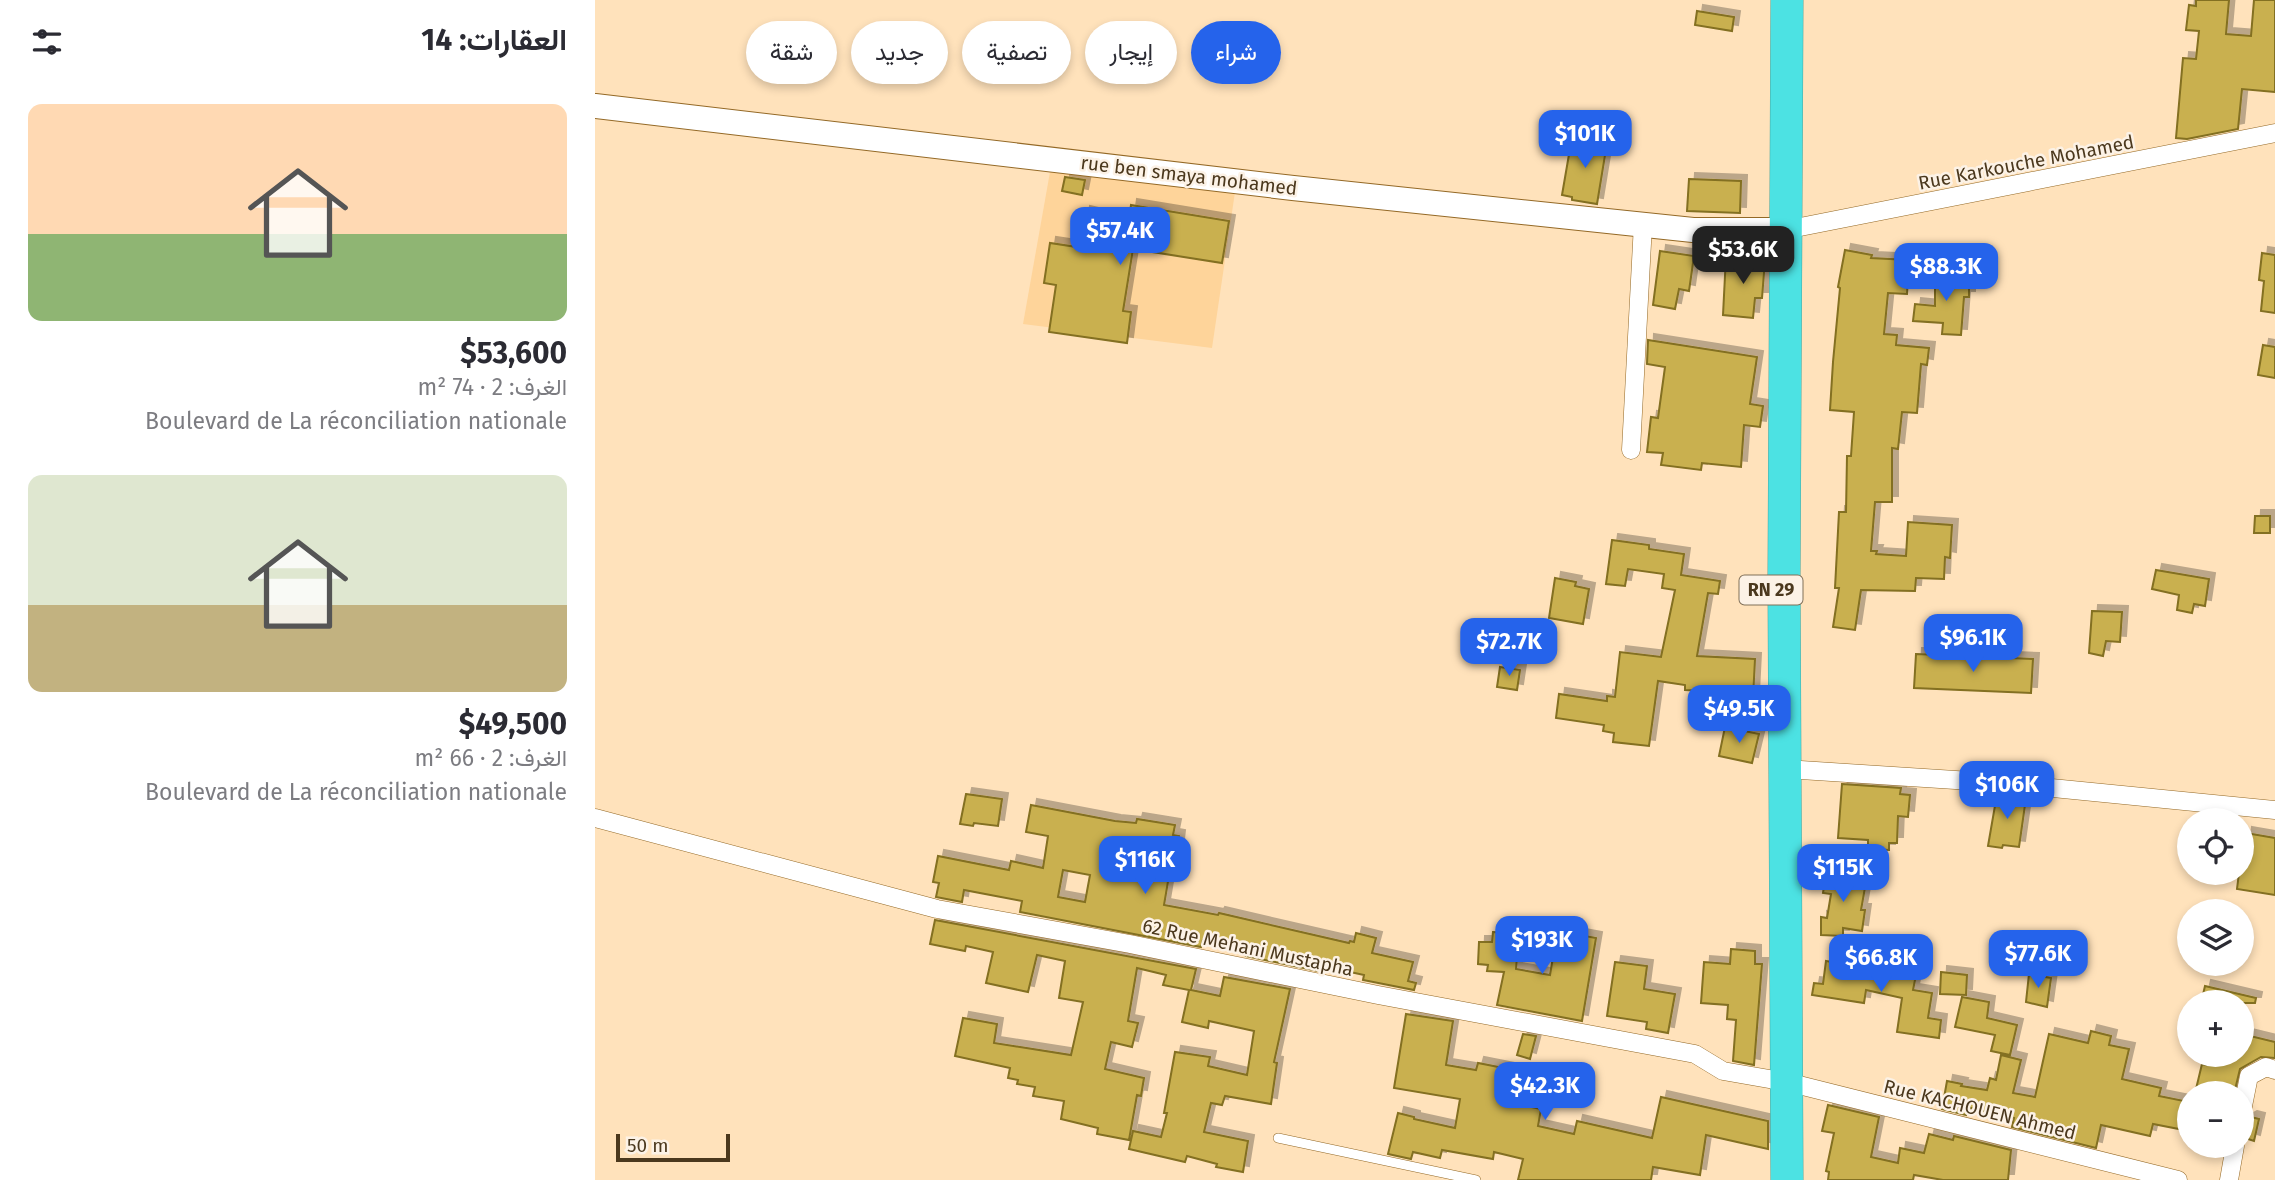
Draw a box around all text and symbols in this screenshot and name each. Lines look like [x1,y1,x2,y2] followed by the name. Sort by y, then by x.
[746,21,837,84] chip: شقة
[851,21,948,84] chip: جديد
[962,21,1071,84] chip: تصفية
[1085,21,1177,84] chip: إيجار
[1191,21,1281,84] chip: شراء
[421,22,567,58] text: العقارات: 14
[28,23,66,61] icon: filters
[1536,110,1634,170] pin: $101K
[1555,119,1615,147] text: $101K
[1916,130,2136,195] street label: Rue Karkouche Mohamed
[235,150,361,276] icon: home
[1079,151,1299,200] street label: rue ben smaya mohamed
[1063,208,1177,267] pin: $57.4K
[1086,216,1154,244] text: $57.4K
[1686,226,1800,286] pin: $53.6K
[1708,235,1778,263] text: $53.6K
[1889,244,2003,303] pin: $88.3K
[1910,252,1982,280] text: $88.3K
[460,335,567,371] text: $53,600
[417,373,567,401] text: الغرف: 2 · 74 m²
[145,407,567,435] text: Boulevard de La réconciliation nationale
[235,521,361,647] icon: home
[1739,576,1803,604] road number: RN 29
[1916,614,2030,674] pin: $96.1K
[1452,618,1566,678] pin: $72.7K
[1940,623,2006,651] text: $96.1K
[1476,627,1542,655] text: $72.7K
[1682,686,1796,745] pin: $49.5K
[1704,694,1774,722] text: $49.5K
[459,706,567,742] text: $49,500
[414,744,567,772] text: الغرف: 2 · 66 m²
[1958,762,2056,821] pin: $106K
[1975,770,2039,798] text: $106K
[145,778,567,806] text: Boulevard de La réconciliation nationale
[2177,808,2254,1158] map controls
[2177,808,2254,885] button: locate
[1096,836,1194,896] pin: $116K
[1794,844,1892,904] pin: $115K
[1115,845,1175,873] text: $116K
[1813,853,1873,881] text: $115K
[2177,899,2254,976] button: layers
[1140,914,1355,981] street label: 62 Rue Mehani Mustapha
[1493,916,1591,976] pin: $193K
[1511,925,1573,953] text: $193K
[1981,930,2095,990] pin: $77.6K
[1824,934,1938,994] pin: $66.8K
[2005,939,2071,967] text: $77.6K
[1845,943,1917,971] text: $66.8K
[2177,990,2254,1067] button: +
[1488,1062,1602,1122] pin: $42.3K
[1510,1071,1580,1099] text: $42.3K
[1881,1074,2078,1145] street label: Rue KACHOUEN Ahmed
[2177,1081,2254,1158] button: −
[616,1131,730,1163] scale bar
[627,1134,668,1157] text: 50 m

